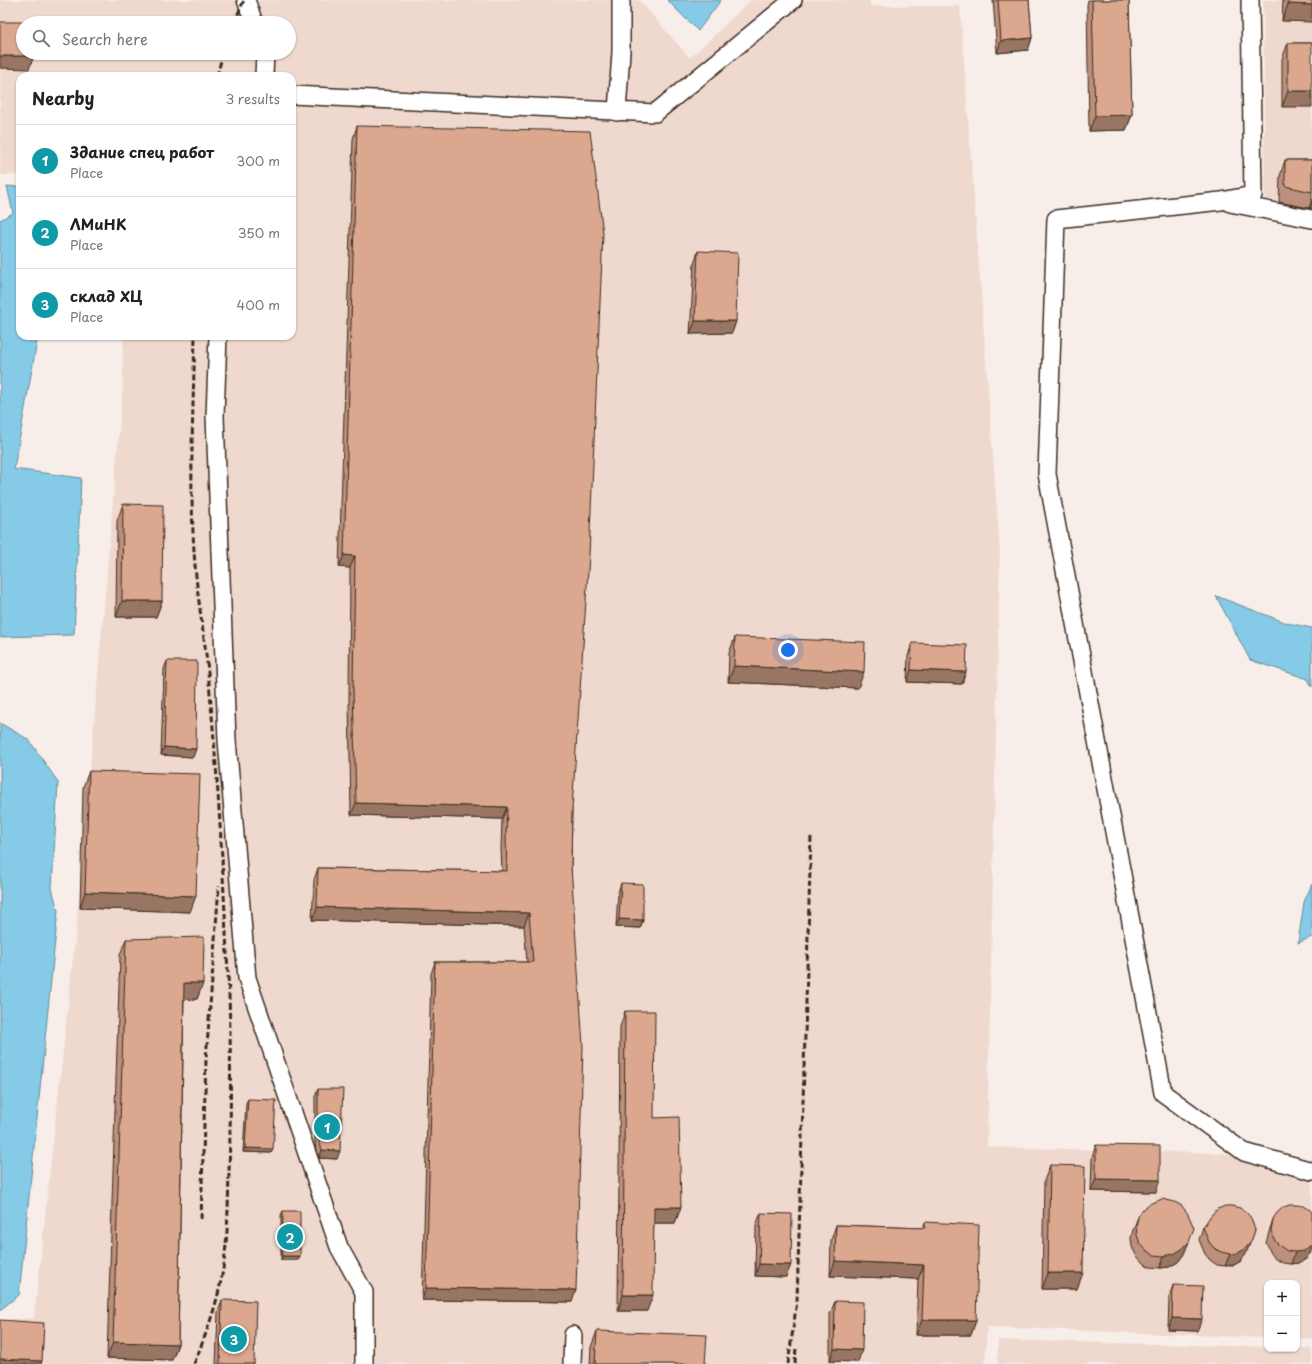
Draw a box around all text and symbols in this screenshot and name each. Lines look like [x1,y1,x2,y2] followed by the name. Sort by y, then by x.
[16,16,296,60] search box
[30,27,52,49] icon: search
[62,27,148,50] text: Search here
[32,85,94,111] text: Nearby
[226,89,280,108] text: 3 results
[70,140,214,163] text: Здание спец работ
[42,151,48,170] text: 1
[236,151,280,170] text: 300 m
[70,163,103,182] text: Place
[70,212,126,235] text: ЛМиНК
[40,223,50,242] text: 2
[238,223,280,242] text: 350 m
[70,235,103,254] text: Place
[70,284,142,307] text: склад ХЦ
[41,295,49,314] text: 3
[237,295,280,314] text: 400 m
[70,307,103,326] text: Place
[778,640,798,660] your location
[314,1112,340,1142] pin: 1
[277,1222,303,1252] pin: 2
[1264,1280,1300,1352] map controls
[1264,1280,1300,1316] button: +
[1264,1316,1300,1352] button: −
[221,1324,247,1354] pin: 3

